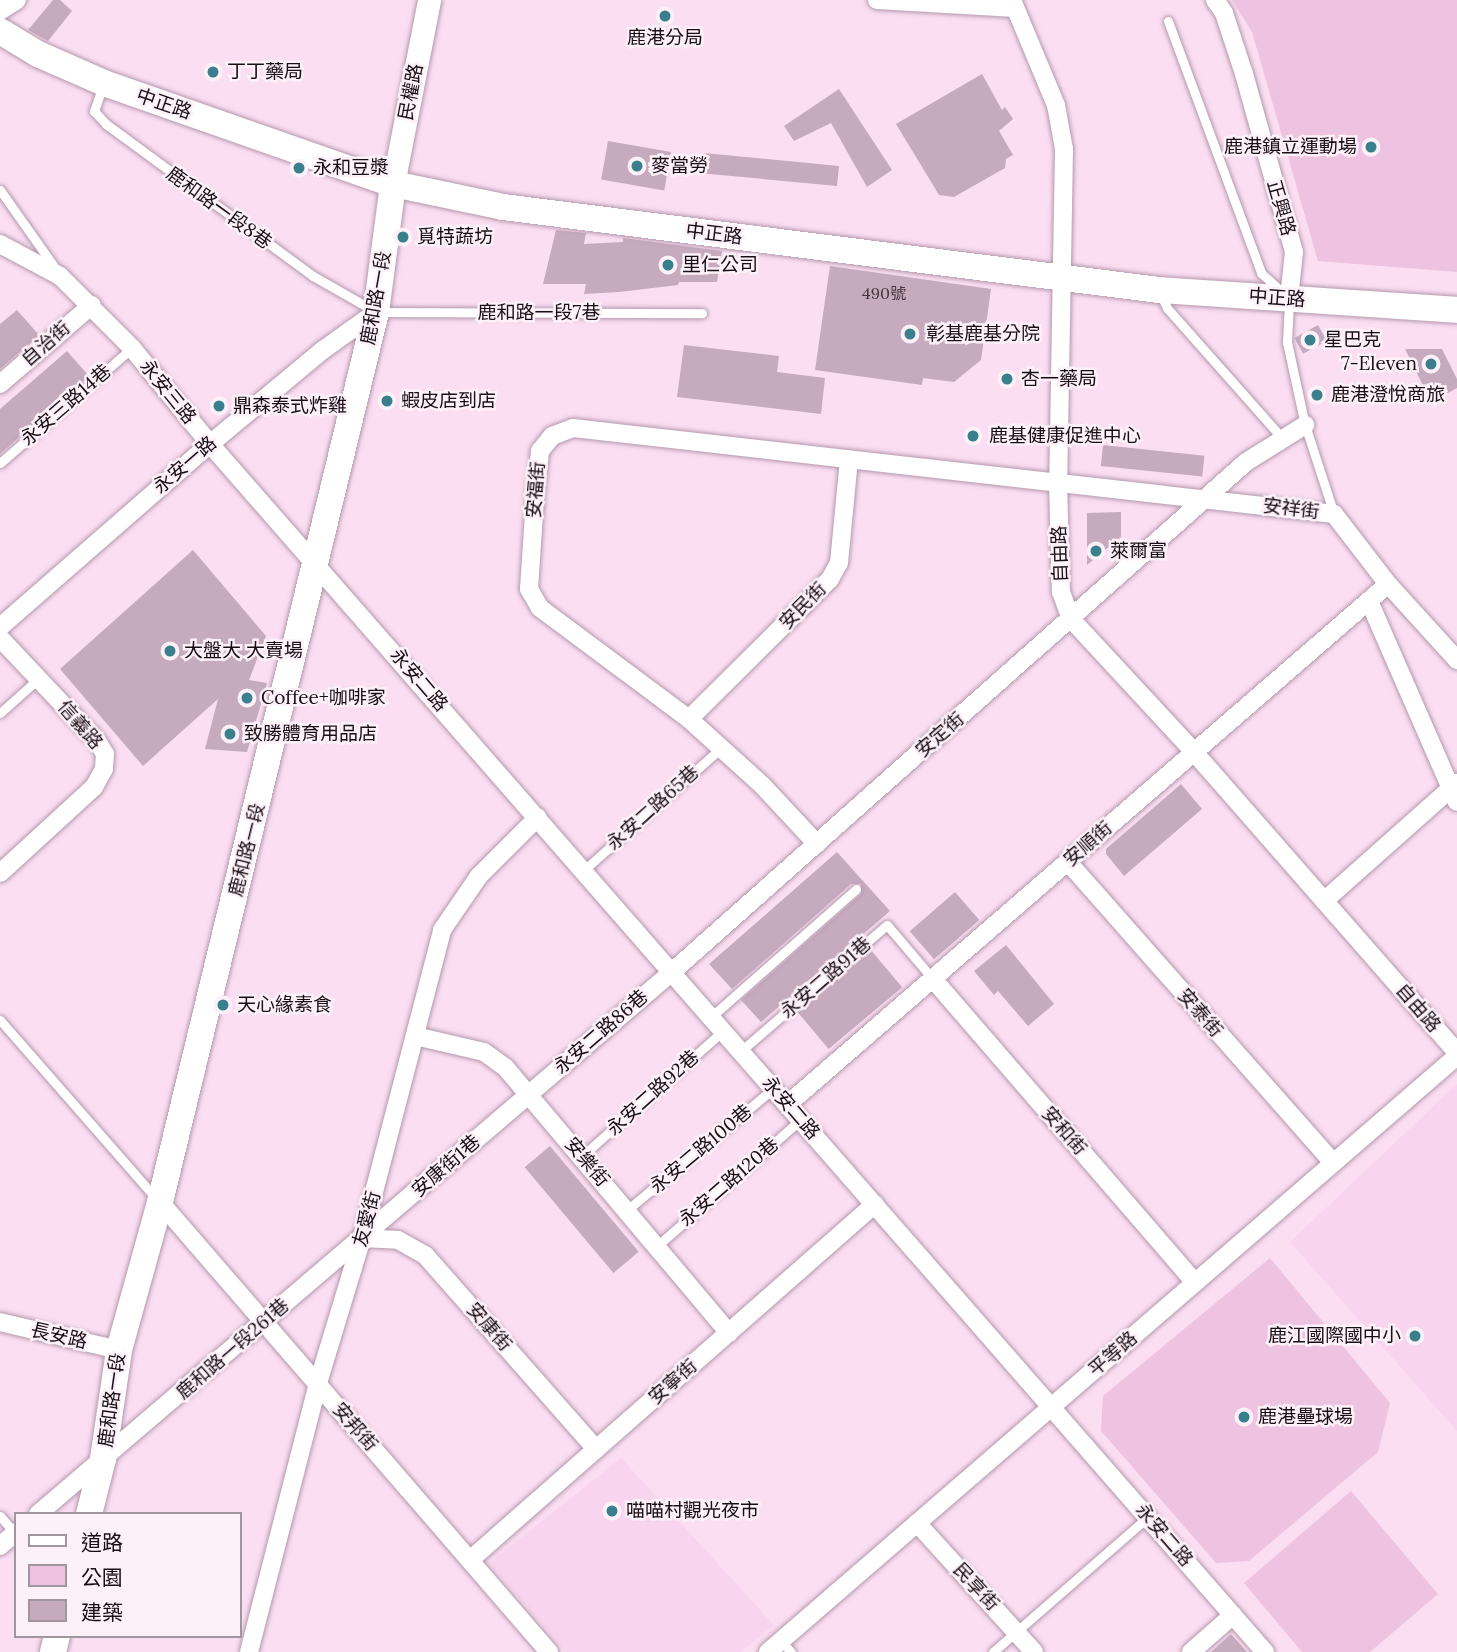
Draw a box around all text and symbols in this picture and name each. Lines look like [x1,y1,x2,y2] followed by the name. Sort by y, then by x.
[657,8,673,24] marker: 鹿港分局
[627,27,703,49] place label: 鹿港分局
[227,61,303,83] place label: 丁丁藥局
[394,62,428,122] street label: 民權路
[205,64,221,80] marker: 丁丁藥局
[133,84,195,124] street label: 中正路
[1224,136,1357,158] place label: 鹿港鎮立運動場
[1363,139,1379,155] marker: 鹿港鎮立運動場
[651,155,708,177] place label: 麥當勞
[313,157,389,179] place label: 永和豆漿
[629,158,645,174] marker: 麥當勞
[291,160,307,176] marker: 永和豆漿
[162,162,276,254] street label: 鹿和路一段8巷
[1262,177,1300,239] street label: 正興路
[684,219,744,249] street label: 中正路
[417,226,493,248] place label: 覓特蔬坊
[395,229,411,245] marker: 覓特蔬坊
[357,249,395,347] street label: 鹿和路一段
[682,254,758,276] place label: 里仁公司
[660,257,676,273] marker: 里仁公司
[862,283,906,303] house number: 490號
[1248,285,1306,311] street label: 中正路
[478,302,600,324] street label: 鹿和路一段7巷
[17,317,75,371] street label: 自治街
[926,323,1040,345] place label: 彰基鹿基分院
[900,324,920,344] marker: 彰基鹿基分院
[1324,329,1381,351] place label: 星巴克
[1302,332,1318,348] marker: 星巴克
[1341,353,1417,375] place label: 7-Eleven
[135,355,201,429] street label: 永安三路
[1423,356,1439,372] marker: 7-Eleven
[16,360,116,450] street label: 永安三路14巷
[1021,368,1097,390] place label: 杏一藥局
[999,371,1015,387] marker: 杏一藥局
[1331,384,1445,406] place label: 鹿港澄悅商旅
[1309,387,1325,403] marker: 鹿港澄悅商旅
[401,390,496,412] place label: 蝦皮店到店
[379,393,395,409] marker: 蝦皮店到店
[233,395,347,417] place label: 鼎森泰式炸雞
[211,398,227,414] marker: 鼎森泰式炸雞
[989,425,1141,447] place label: 鹿基健康促進中心
[963,426,983,446] marker: 鹿基健康促進中心
[149,431,221,499] street label: 永安一路
[522,461,550,519] street label: 安福街
[1261,494,1321,524] street label: 安祥街
[1048,525,1072,583] street label: 自由路
[1110,540,1167,562] place label: 萊爾富
[1088,543,1104,559] marker: 萊爾富
[775,578,831,634] street label: 安民街
[184,640,303,662] place label: 大盤大 大賣場
[162,643,178,659] marker: 大盤大 大賣場
[385,644,453,716] street label: 永安二路
[261,687,386,709] place label: Coffee+咖啡家
[239,690,255,706] marker: Coffee+咖啡家
[53,696,107,754] street label: 信義路
[911,708,969,762] street label: 安定街
[244,723,377,745] place label: 致勝體育用品店
[222,726,238,742] marker: 致勝體育用品店
[602,761,704,855] street label: 永安二路65巷
[224,801,270,899] street label: 鹿和路一段
[1059,817,1117,871] street label: 安順街
[776,932,876,1024] street label: 永安二路91巷
[1391,979,1445,1037] street label: 自由路
[1173,984,1227,1042] street label: 安泰街
[549,985,653,1079] street label: 永安二路86巷
[237,994,332,1016] place label: 天心緣素食
[215,997,231,1013] marker: 天心緣素食
[602,1046,704,1140] street label: 永安二路92巷
[757,1072,825,1144] street label: 永安二路
[646,1100,756,1198] street label: 永安二路100巷
[1037,1102,1091,1160] street label: 安和街
[407,1130,485,1202] street label: 安康街1巷
[560,1133,614,1191] street label: 安樂街
[675,1133,783,1231] street label: 永安二路120巷
[349,1189,385,1249] street label: 友愛街
[172,1294,294,1404] street label: 鹿和路一段261巷
[462,1298,516,1356] street label: 安康街
[29,1318,89,1354] street label: 長安路
[1268,1325,1401,1347] place label: 鹿江國際國中小
[1084,1327,1142,1381] street label: 平等路
[1407,1328,1423,1344] marker: 鹿江國際國中小
[94,1351,130,1449] street label: 鹿和路一段
[644,1355,702,1409] street label: 安寧街
[328,1398,382,1456] street label: 安邦街
[1258,1406,1353,1428] place label: 鹿港壘球場
[1236,1409,1252,1425] marker: 鹿港壘球場
[1130,1499,1198,1571] street label: 永安二路
[626,1500,759,1522] place label: 喵喵村觀光夜市
[604,1503,620,1519] marker: 喵喵村觀光夜市
[14,1512,242,1638] legend
[81,1529,123,1556] text: 道路
[948,1558,1004,1616] street label: 民享街
[81,1564,123,1591] text: 公園
[81,1599,123,1626] text: 建築

